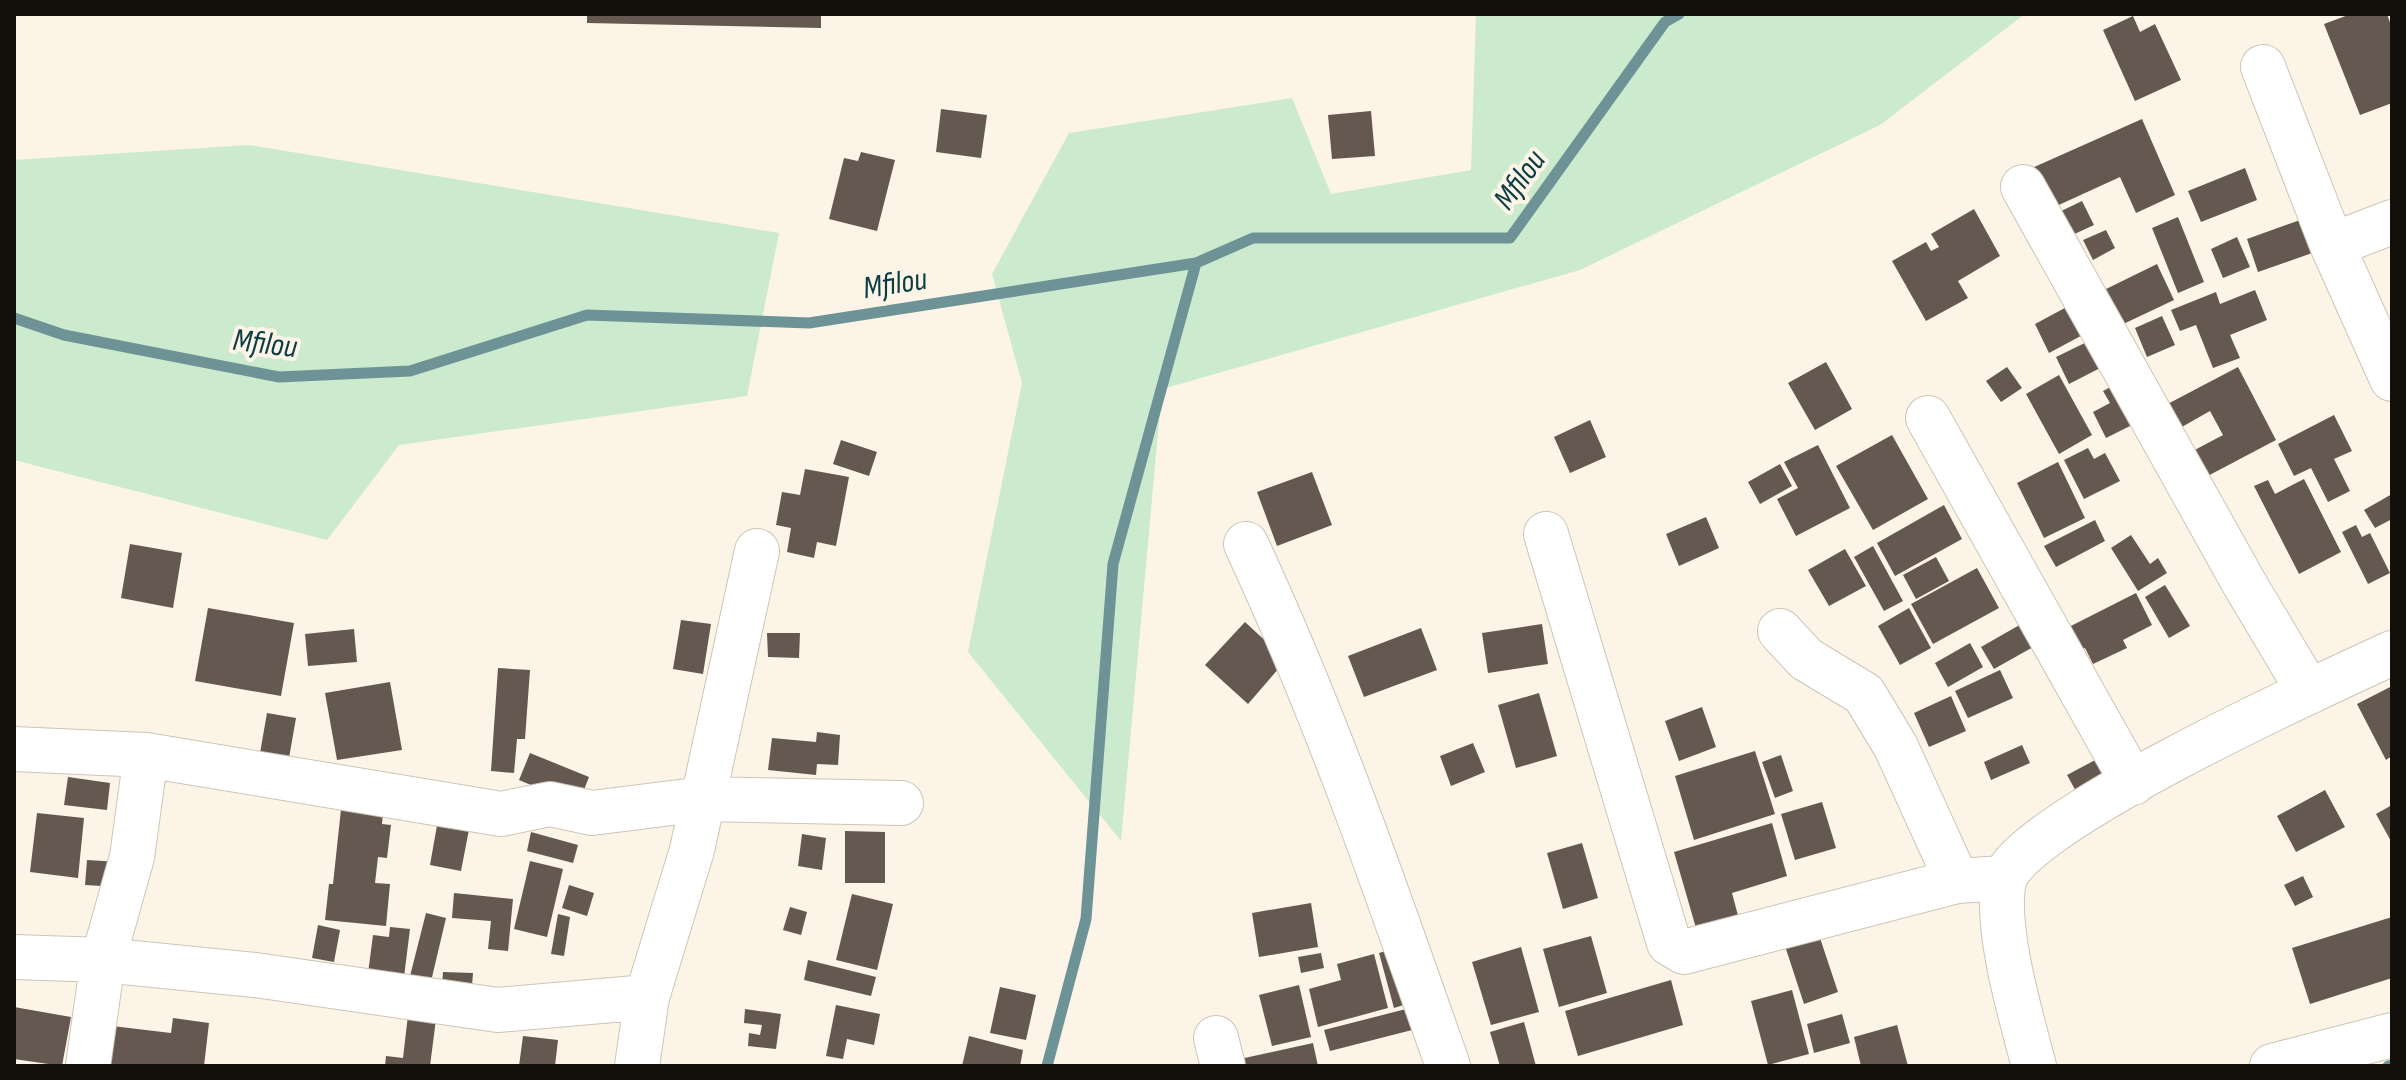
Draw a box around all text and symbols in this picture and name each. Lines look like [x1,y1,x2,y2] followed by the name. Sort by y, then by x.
[1485,143,1555,217] water label: Mfilou
[860,260,930,308] water label: Mfilou
[231,321,299,367] water label: Mfilou

